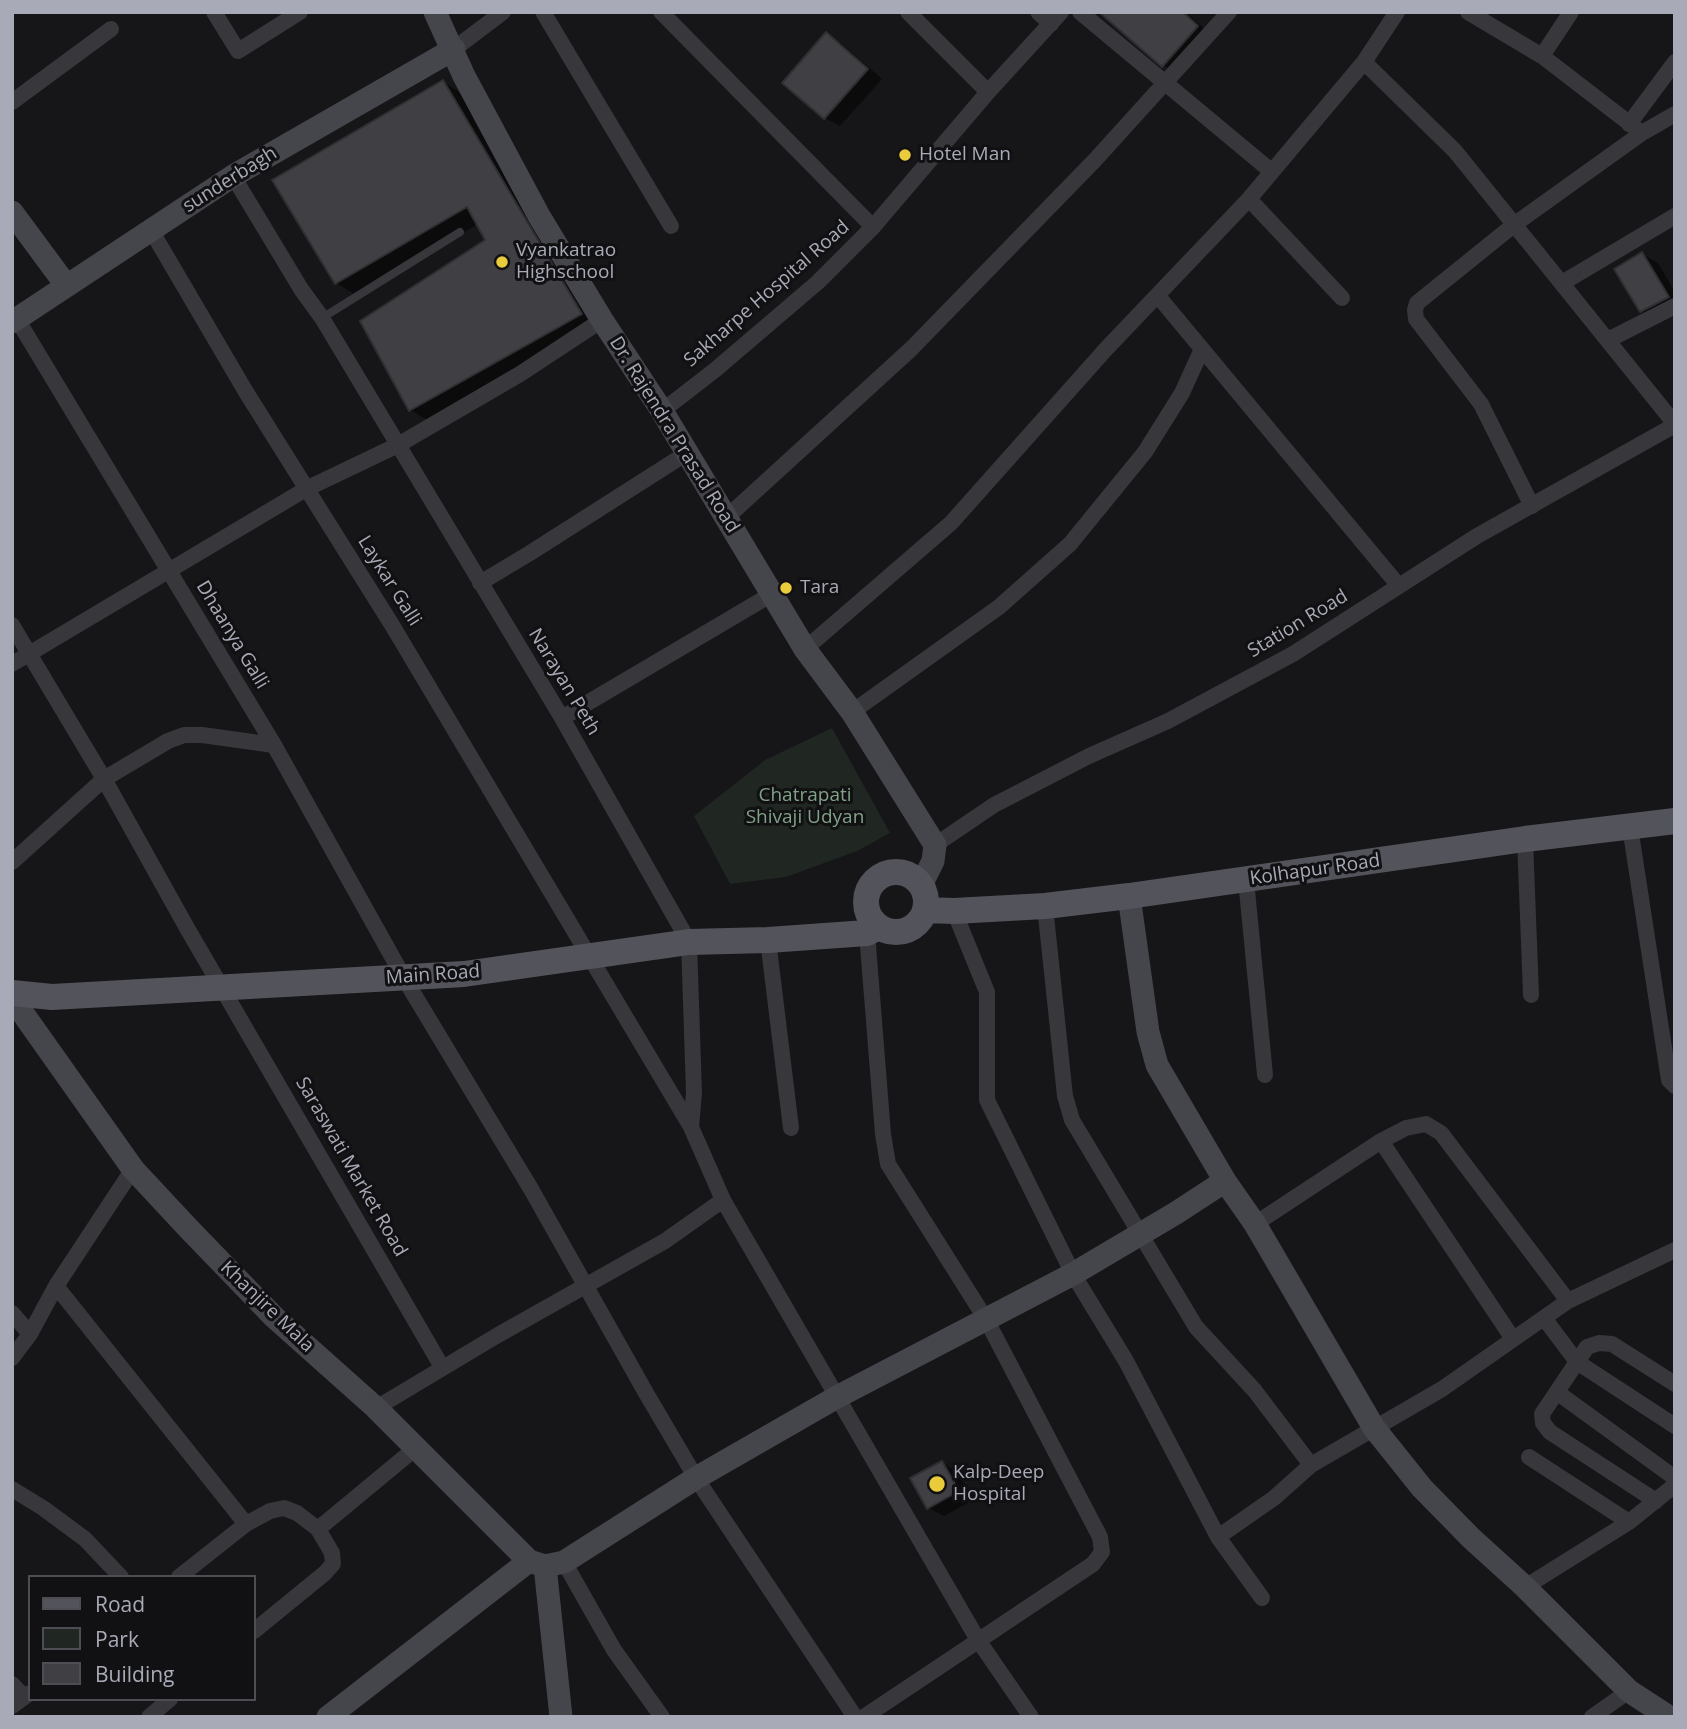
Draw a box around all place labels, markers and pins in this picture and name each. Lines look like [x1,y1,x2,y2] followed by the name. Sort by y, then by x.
[919,144,1011,166] place label: Hotel Man
[897,147,913,163] marker: Hotel Man
[516,240,616,284] place label: Vyankatrao Highschool
[494,254,510,270] marker: Vyankatrao Highschool
[800,577,839,599] place label: Tara
[778,580,794,596] marker: Tara
[953,1462,1044,1506] place label: Kalp-Deep Hospital
[927,1474,947,1494] marker: Kalp-Deep Hospital

